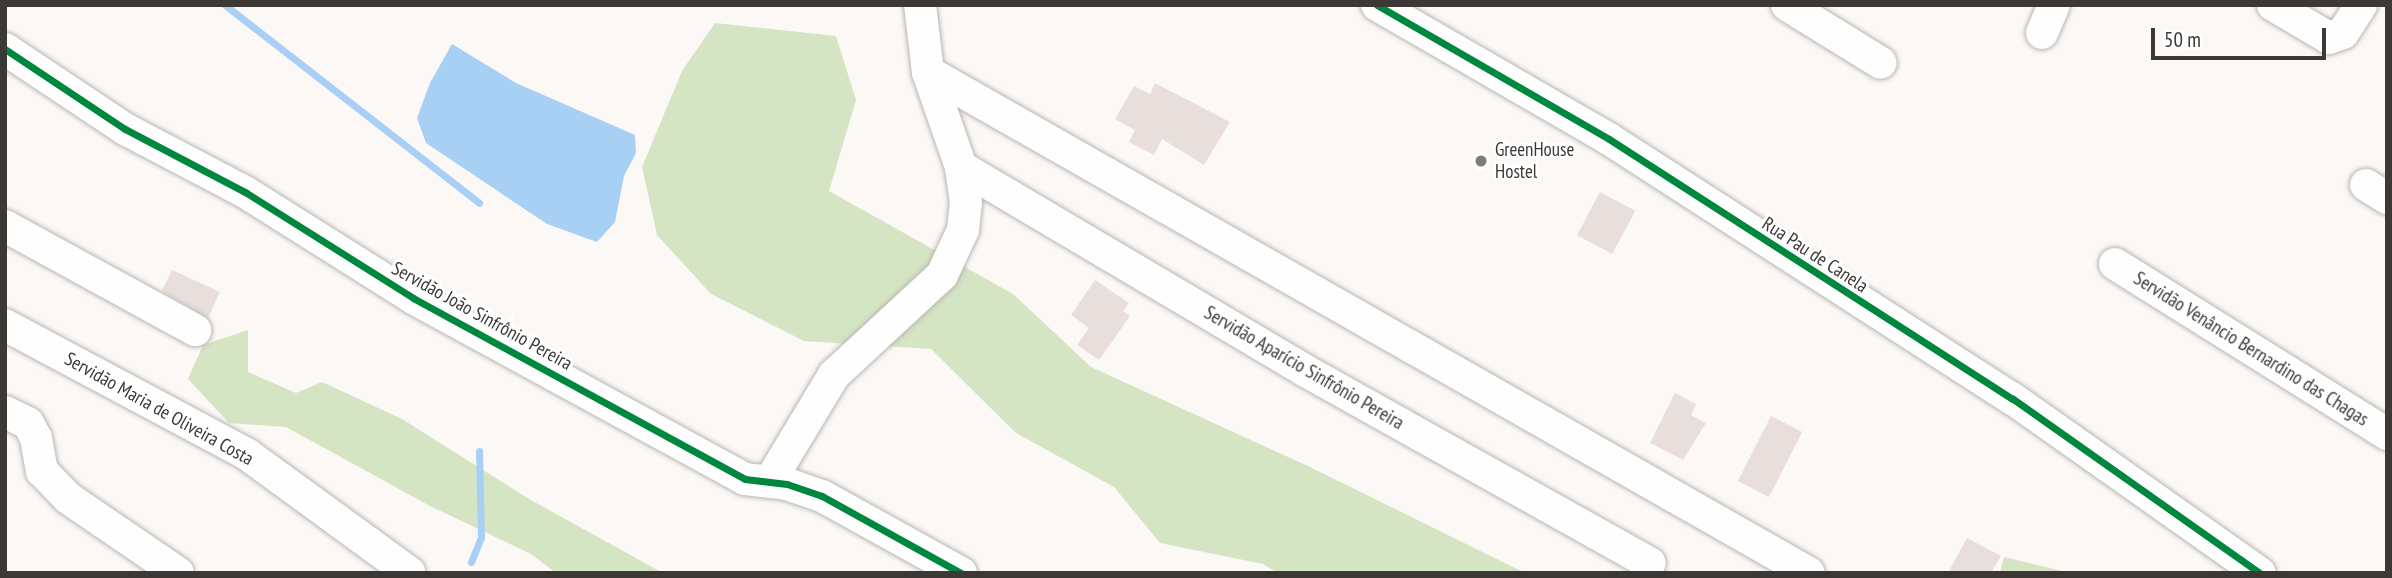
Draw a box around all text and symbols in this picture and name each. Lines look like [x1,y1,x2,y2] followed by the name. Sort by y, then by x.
[2154,14,2329,58] scale bar
[2164,26,2201,53] text: 50 m
[1495,139,1574,183] place label: GreenHouse Hostel
[1473,153,1489,169] marker: GreenHouse Hostel
[1758,212,1872,298] street label: Rua Pau de Canela
[388,257,576,375] street label: Servidão João Sinfrônio Pereira
[2129,267,2373,431] street label: Servidão Venâncio Bernardino das Chagas
[1200,301,1408,435] street label: Servidão Aparício Sinfrônio Pereira
[61,348,257,470] street label: Servidão Maria de Oliveira Costa

